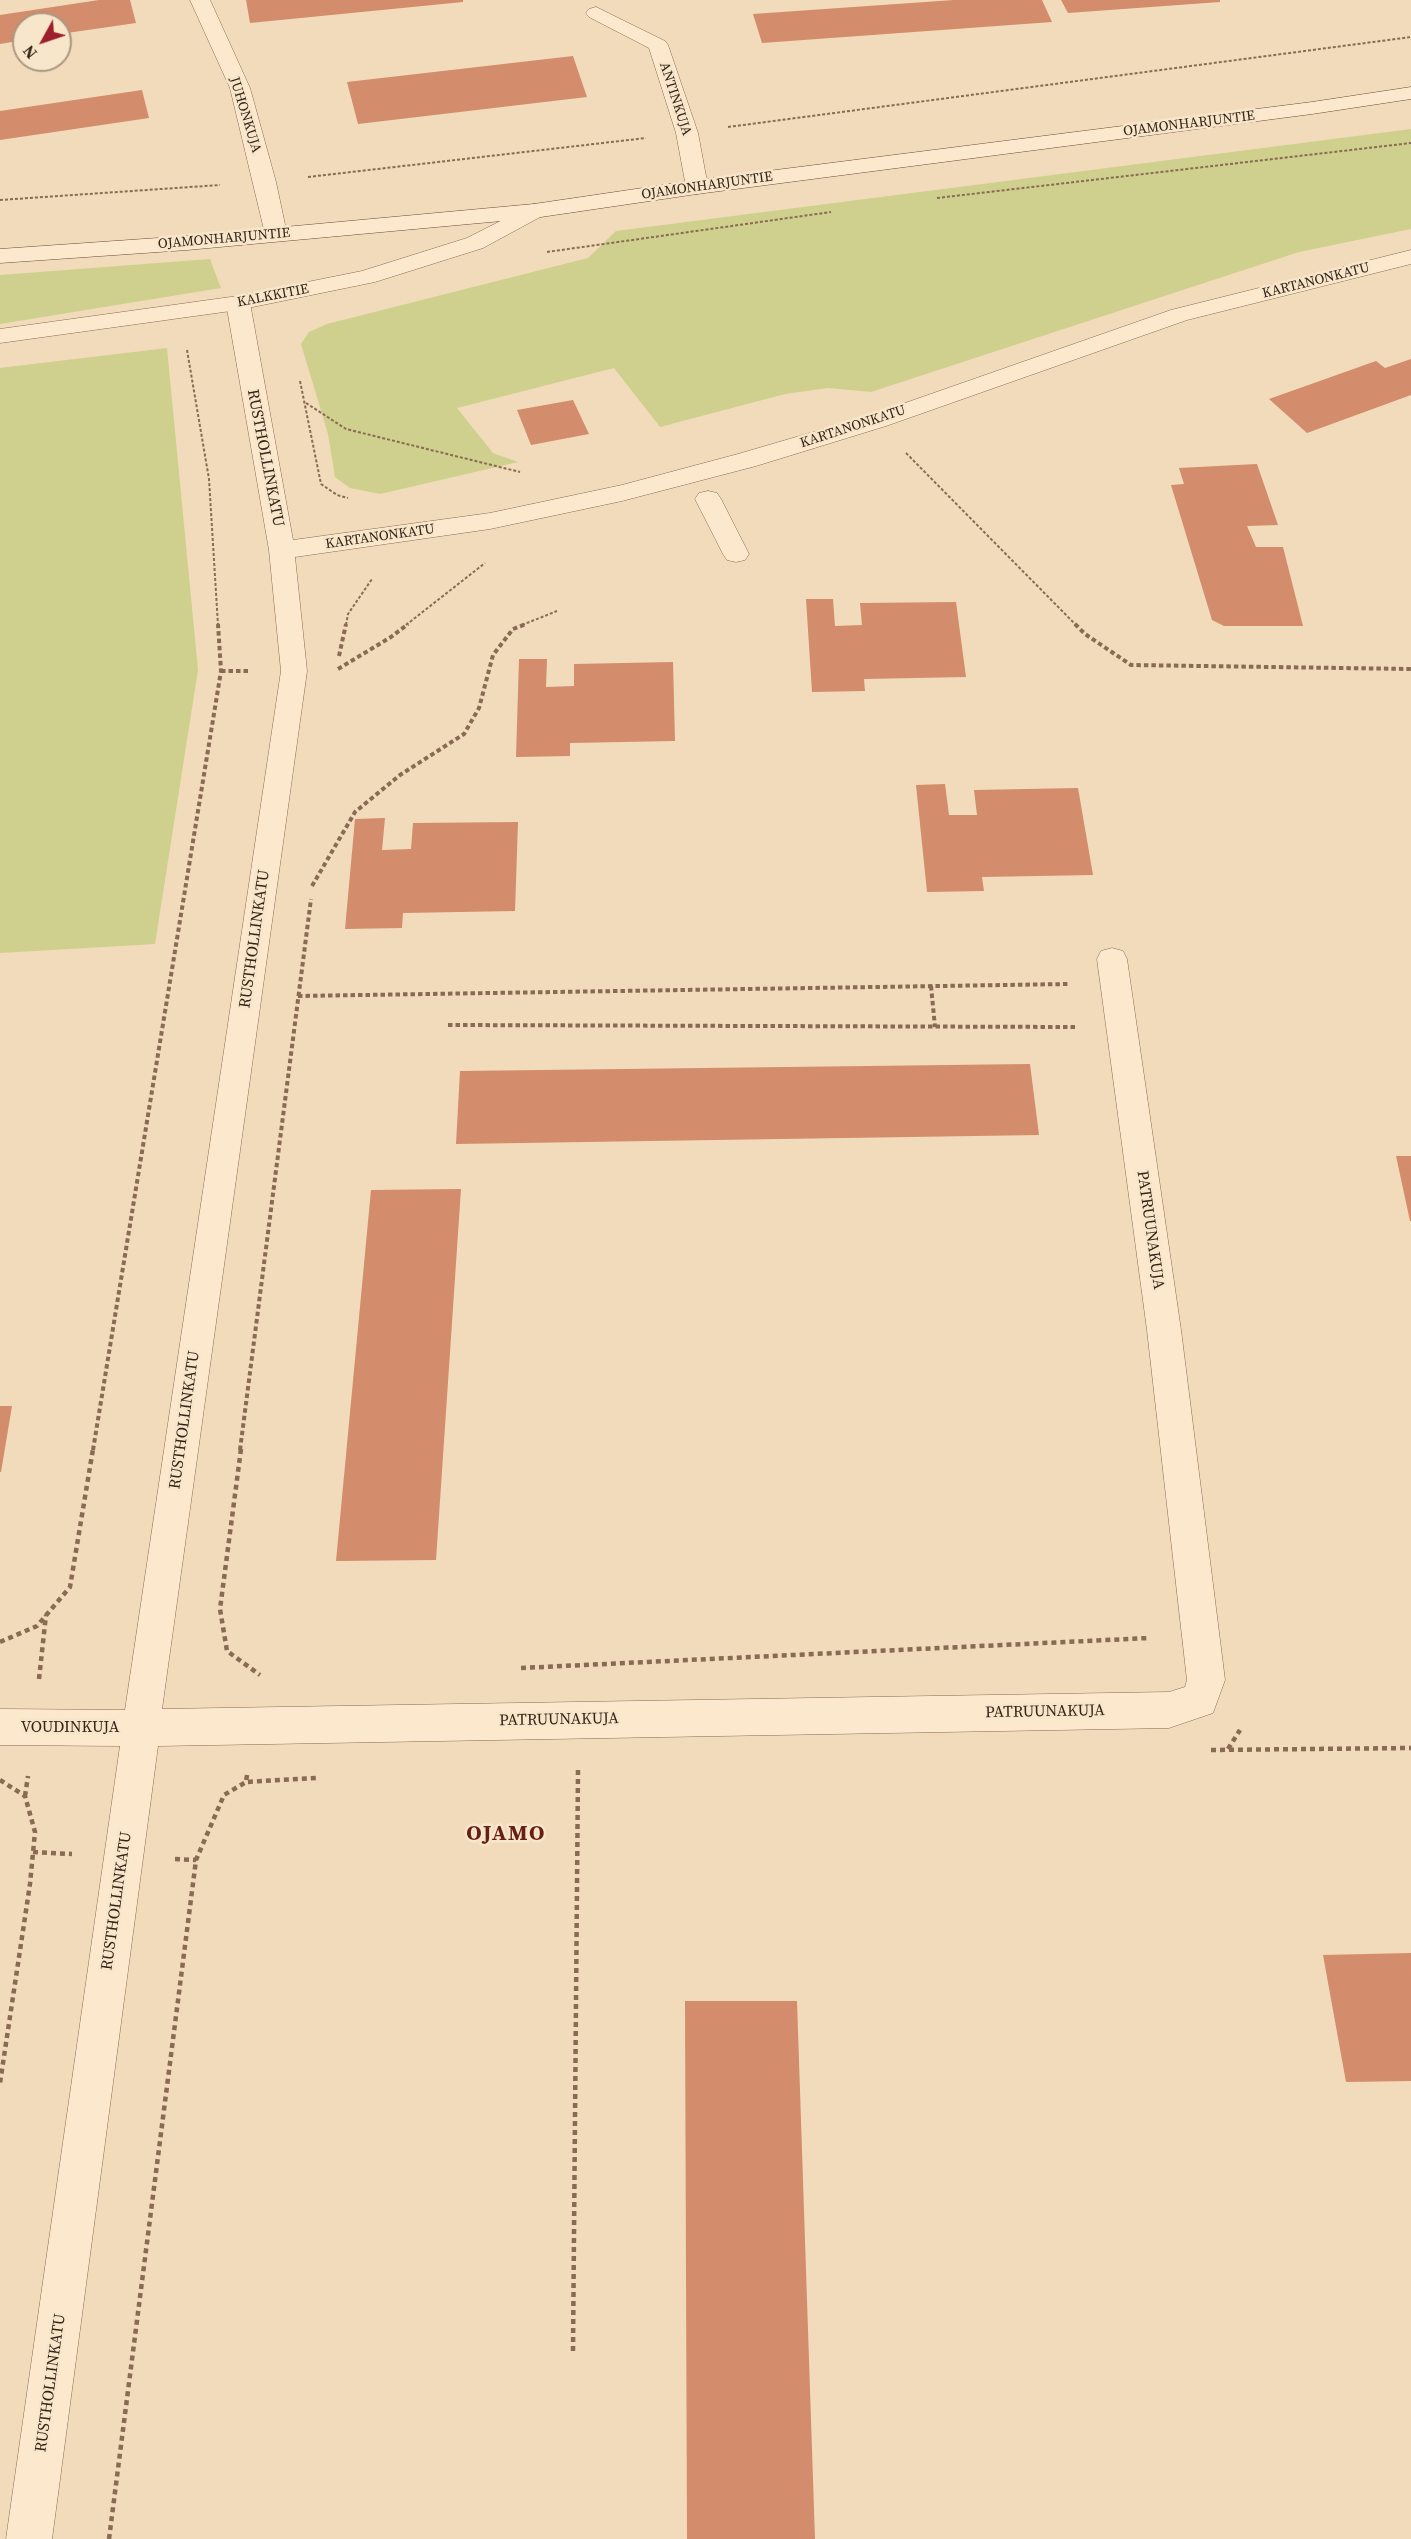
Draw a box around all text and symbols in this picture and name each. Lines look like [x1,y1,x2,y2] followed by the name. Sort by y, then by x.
[12,12,72,72] north arrow
[18,41,42,64] text: N
[655,60,695,138] street label: ANTINKUJA
[225,75,265,155] street label: JUHONKUJA
[1122,108,1256,140] street label: OJAMONHARJUNTIE
[640,168,774,204] street label: OJAMONHARJUNTIE
[157,225,291,253] street label: OJAMONHARJUNTIE
[1261,260,1371,302] street label: KARTANONKATU
[236,281,310,311] street label: KALKKITIE
[242,388,288,528] street label: RUSTHOLLINKATU
[798,402,908,452] street label: KARTANONKATU
[324,521,436,553] street label: KARTANONKATU
[236,868,274,1010] street label: RUSTHOLLINKATU
[1132,1169,1168,1291] street label: PATRUUNAKUJA
[166,1349,204,1491] street label: RUSTHOLLINKATU
[985,1701,1105,1723] street label: PATRUUNAKUJA
[499,1709,619,1731] street label: PATRUUNAKUJA
[21,1718,119,1738] street label: VOUDINKUJA
[466,1821,546,1847] district label: OJAMO
[98,1830,136,1972] street label: RUSTHOLLINKATU
[32,2312,70,2454] street label: RUSTHOLLINKATU

